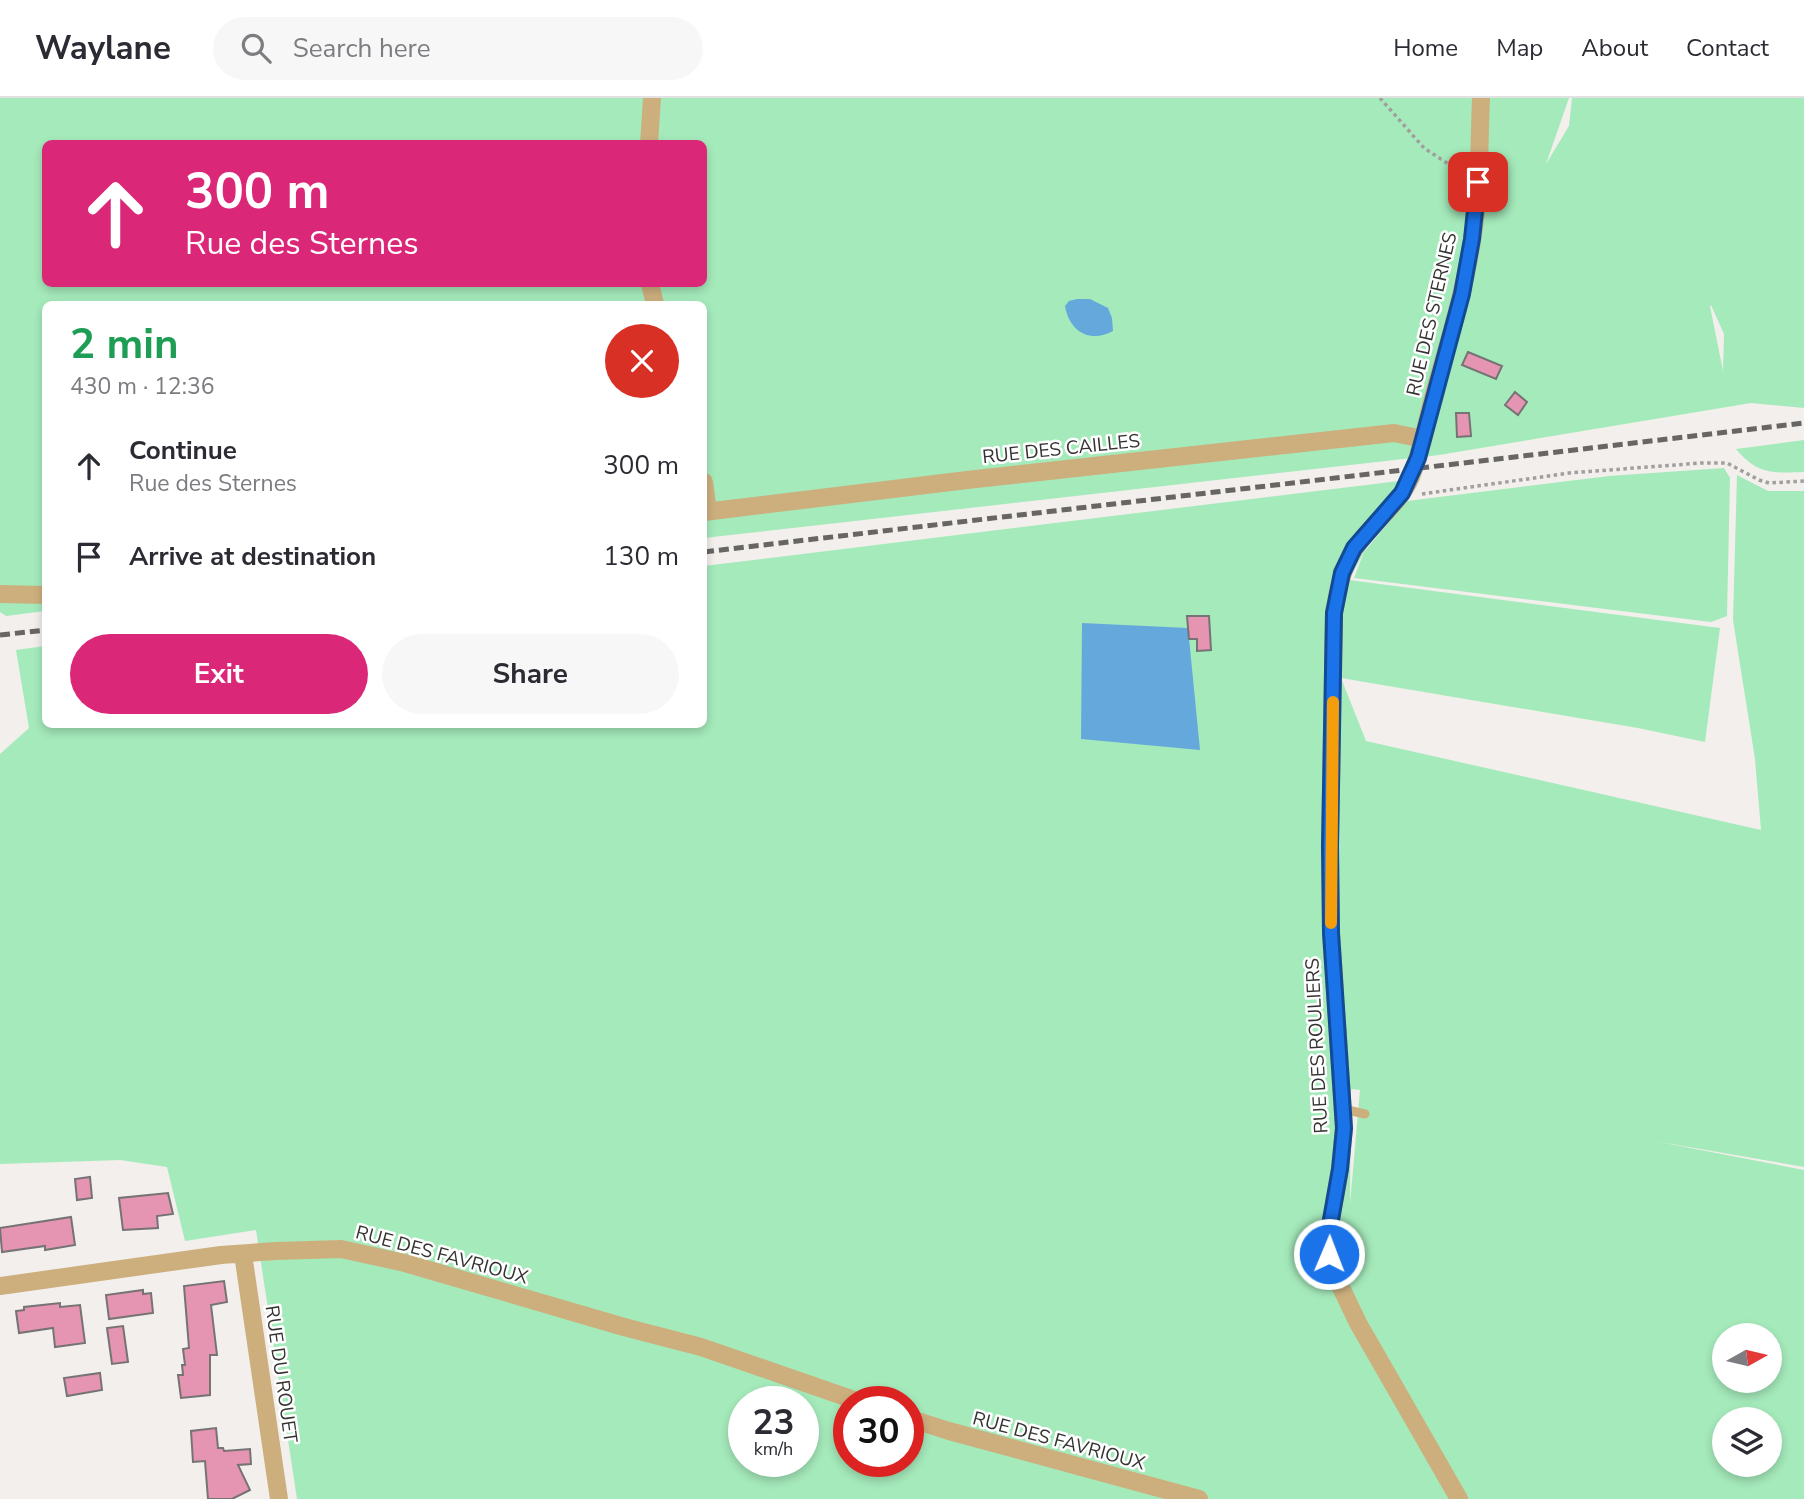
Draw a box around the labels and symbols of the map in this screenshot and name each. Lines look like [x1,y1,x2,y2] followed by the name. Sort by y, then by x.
[1448,152,1508,212] pin
[1400,230,1463,399] street label: RUE DES STERNES
[981,428,1141,470] street label: RUE DES CAILLES
[1299,958,1335,1134] street label: RUE DES ROULIERS
[1292,1217,1366,1291] position arrow
[353,1219,531,1291] street label: RUE DES FAVRIOUX
[258,1304,304,1445] street label: RUE DU ROUET
[1712,1323,1782,1393] north arrow
[833,1386,924,1477] speed limit sign: 30
[970,1405,1148,1477] street label: RUE DES FAVRIOUX

